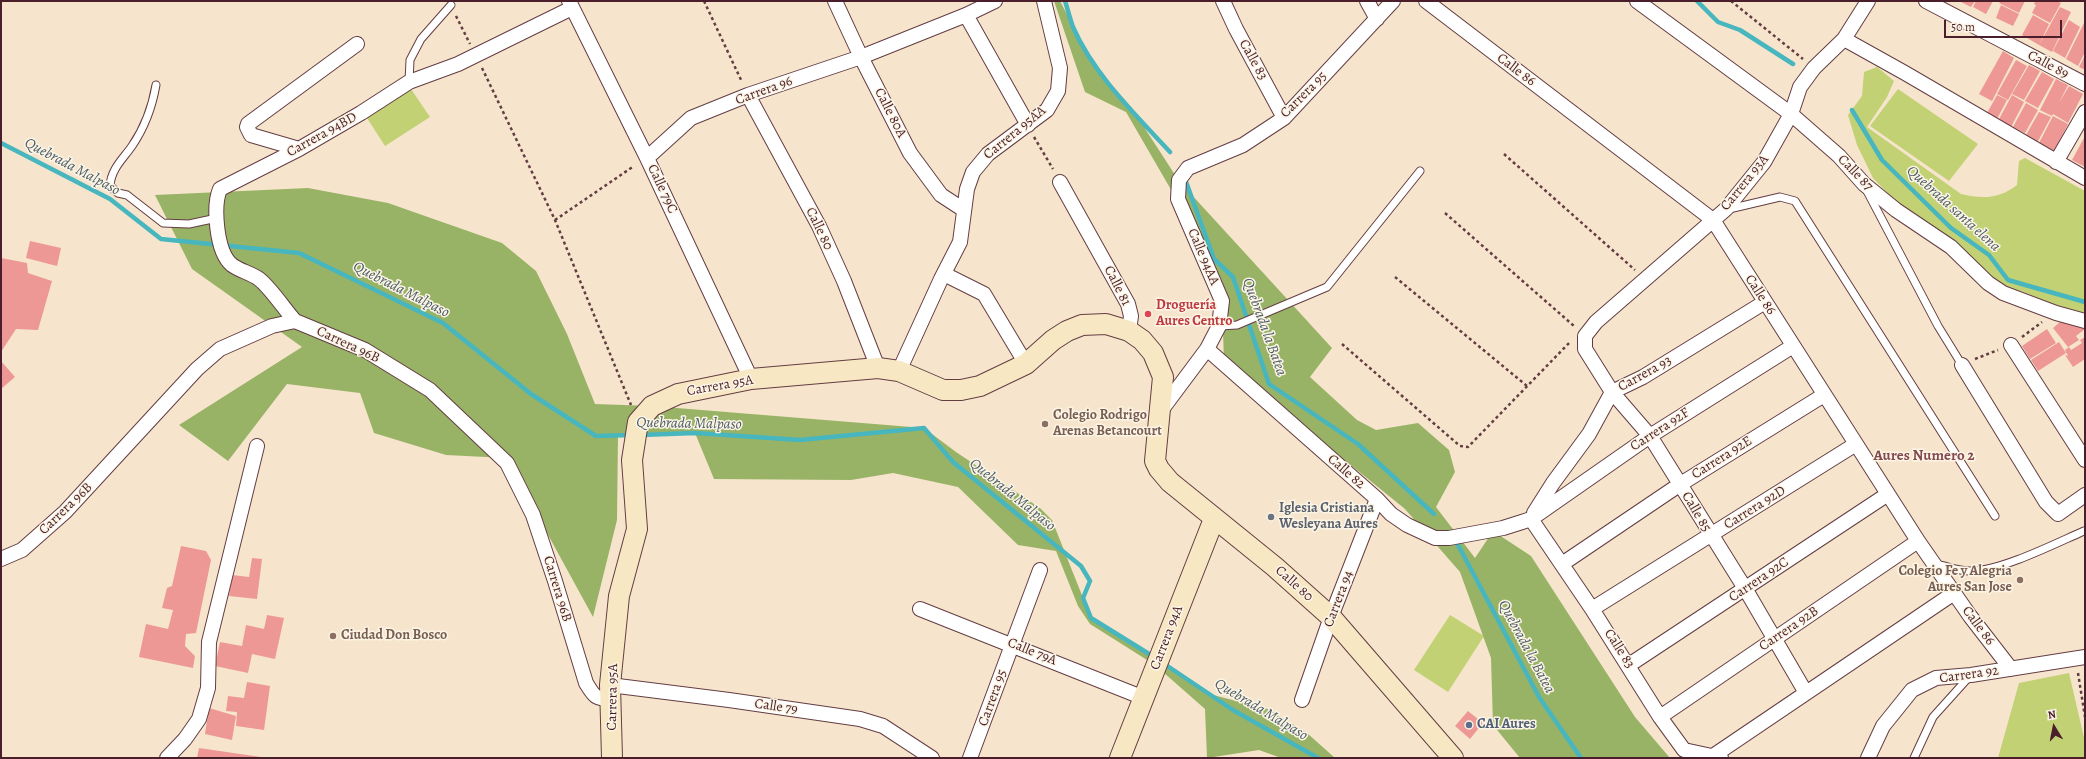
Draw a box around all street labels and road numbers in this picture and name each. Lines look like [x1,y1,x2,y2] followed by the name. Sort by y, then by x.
[1235,37,1271,83] street label: Calle 83
[2024,47,2072,83] street label: Calle 89
[1493,50,1539,90] street label: Calle 86
[1277,68,1331,122] street label: Carrera 95
[733,73,795,109] street label: Carrera 96
[870,85,910,141] street label: Calle 80A
[980,103,1050,163] street label: Carrera 95AA
[284,109,360,161] street label: Carrera 94BD
[1834,151,1876,195] street label: Calle 87
[1717,152,1773,214] street label: Carrera 93A
[643,162,681,216] street label: Calle 79C
[801,205,837,253] street label: Calle 80
[1184,226,1222,288] street label: Calle 94AA
[1100,263,1134,309] street label: Calle 81
[1741,272,1779,318] street label: Calle 86
[314,323,382,367] street label: Carrera 96B
[1615,352,1675,396] street label: Carrera 93
[685,372,755,400] street label: Carrera 95A
[1627,405,1693,455] street label: Carrera 92F
[1689,433,1755,483] street label: Carrera 92E
[1324,451,1368,493] street label: Calle 82
[36,479,96,539] street label: Carrera 96B
[1721,482,1789,534] street label: Carrera 92D
[1677,489,1715,535] street label: Calle 85
[539,554,575,624] street label: Carrera 96B
[1726,554,1792,606] street label: Carrera 92C
[1272,563,1316,605] street label: Calle 80
[1321,568,1357,630] street label: Carrera 94
[1147,603,1187,673] street label: Carrera 94A
[1756,603,1822,655] street label: Carrera 92B
[1958,603,1998,649] street label: Calle 86
[1600,626,1638,672] street label: Calle 83
[1005,635,1059,669] street label: Calle 79A
[604,663,622,731] street label: Carrera 95A
[1938,663,2000,687] street label: Carrera 92
[975,667,1011,729] street label: Carrera 95
[753,696,799,718] street label: Calle 79

